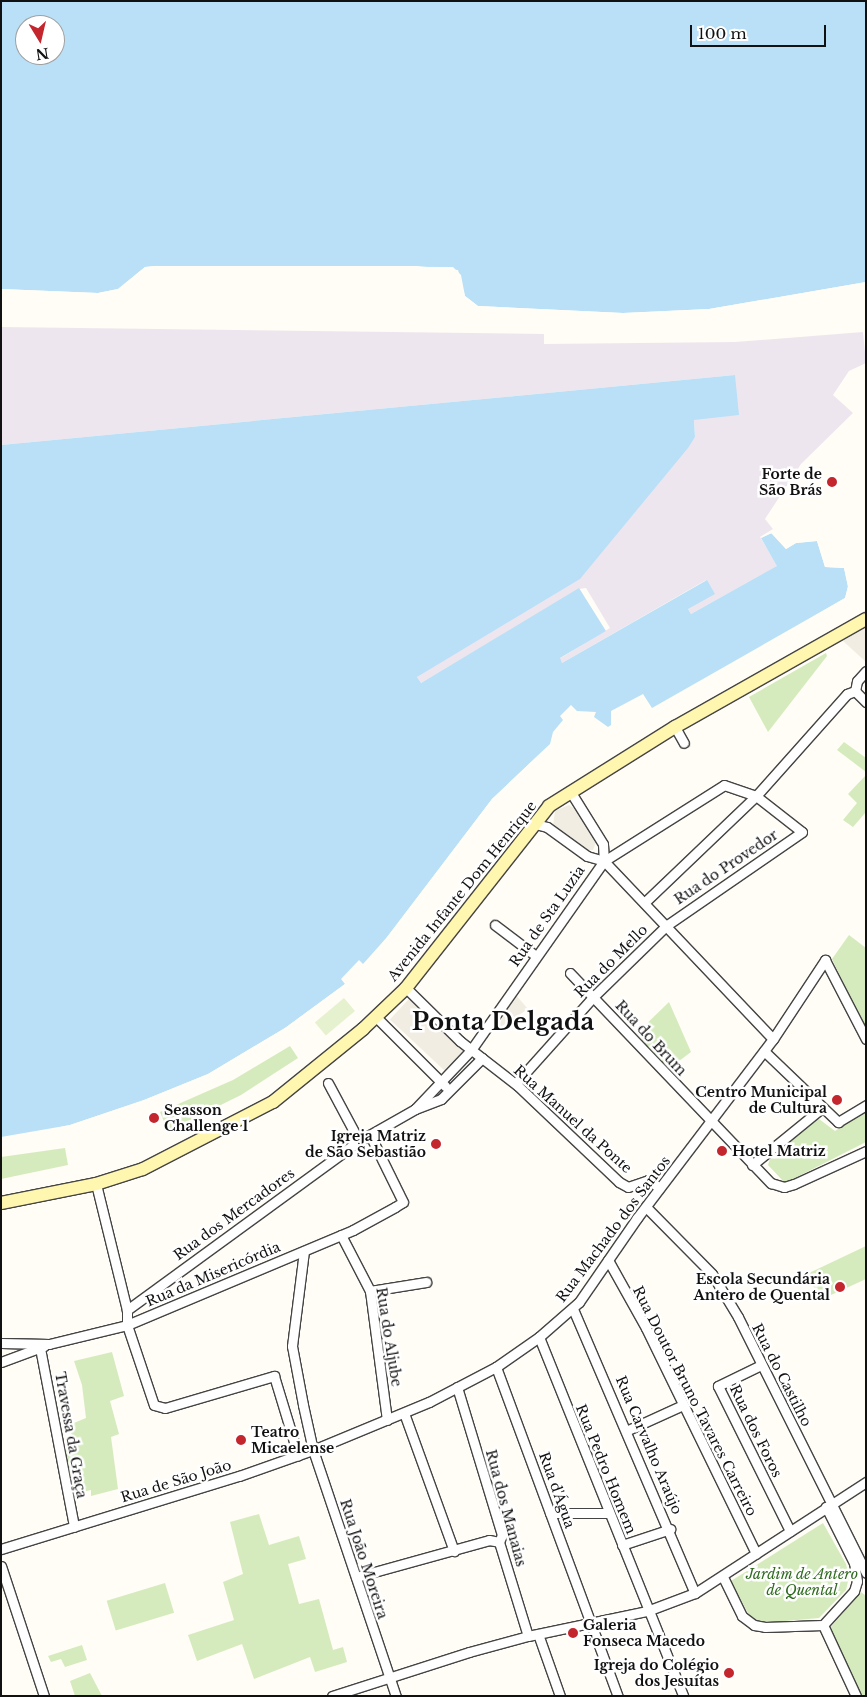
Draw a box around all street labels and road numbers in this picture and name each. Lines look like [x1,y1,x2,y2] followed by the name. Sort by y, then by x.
[384,798,540,984] street label: Avenida Infante Dom Henrique
[671,826,781,908] street label: Rua do Provedor
[506,862,588,970] street label: Rua de Sta Luzia
[571,921,651,1001] street label: Rua do Mello
[612,997,690,1079] street label: Rua do Brum
[510,1061,636,1177] street label: Rua Manuel da Ponte
[552,1152,674,1306] street label: Rua Machado dos Santos
[170,1164,298,1264] street label: Rua dos Mercadores
[143,1238,283,1310] street label: Rua da Misericórdia
[629,1283,761,1519] street label: Rua Doutor Bruno Tavares Carreiro
[373,1286,405,1388] street label: Rua do Aljube
[749,1321,815,1429] street label: Rua do Castilho
[52,1370,90,1500] street label: Travessa da Graça
[612,1373,686,1517] street label: Rua Carvalho Araújo
[726,1382,786,1480] street label: Rua dos Foros
[572,1402,640,1536] street label: Rua Pedro Homem
[482,1448,530,1568] street label: Rua dos Manaias
[535,1450,579,1530] street label: Rua d'Água
[119,1456,233,1506] street label: Rua de São João
[337,1497,391,1621] street label: Rua João Moreira

